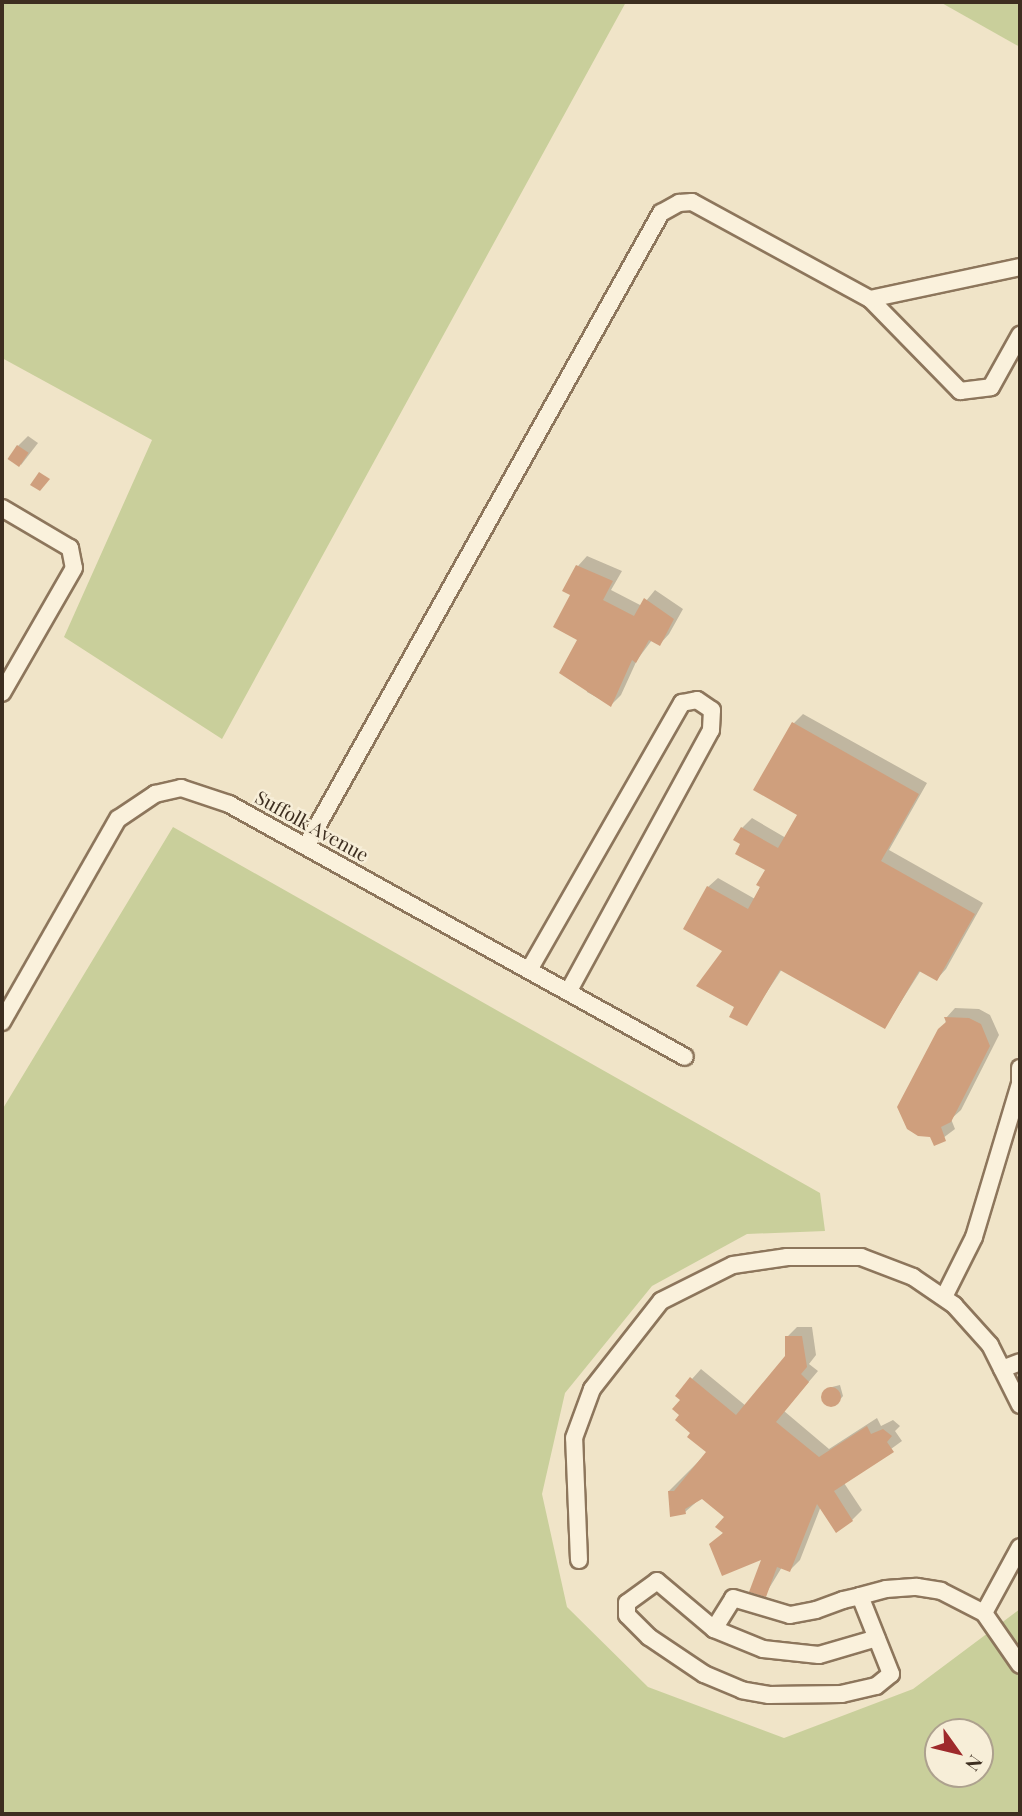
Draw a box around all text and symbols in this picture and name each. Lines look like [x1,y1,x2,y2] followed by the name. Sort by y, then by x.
[251,785,373,867] street label: Suffolk Avenue
[924,1718,994,1788] north arrow
[960,1751,989,1777] text: N

